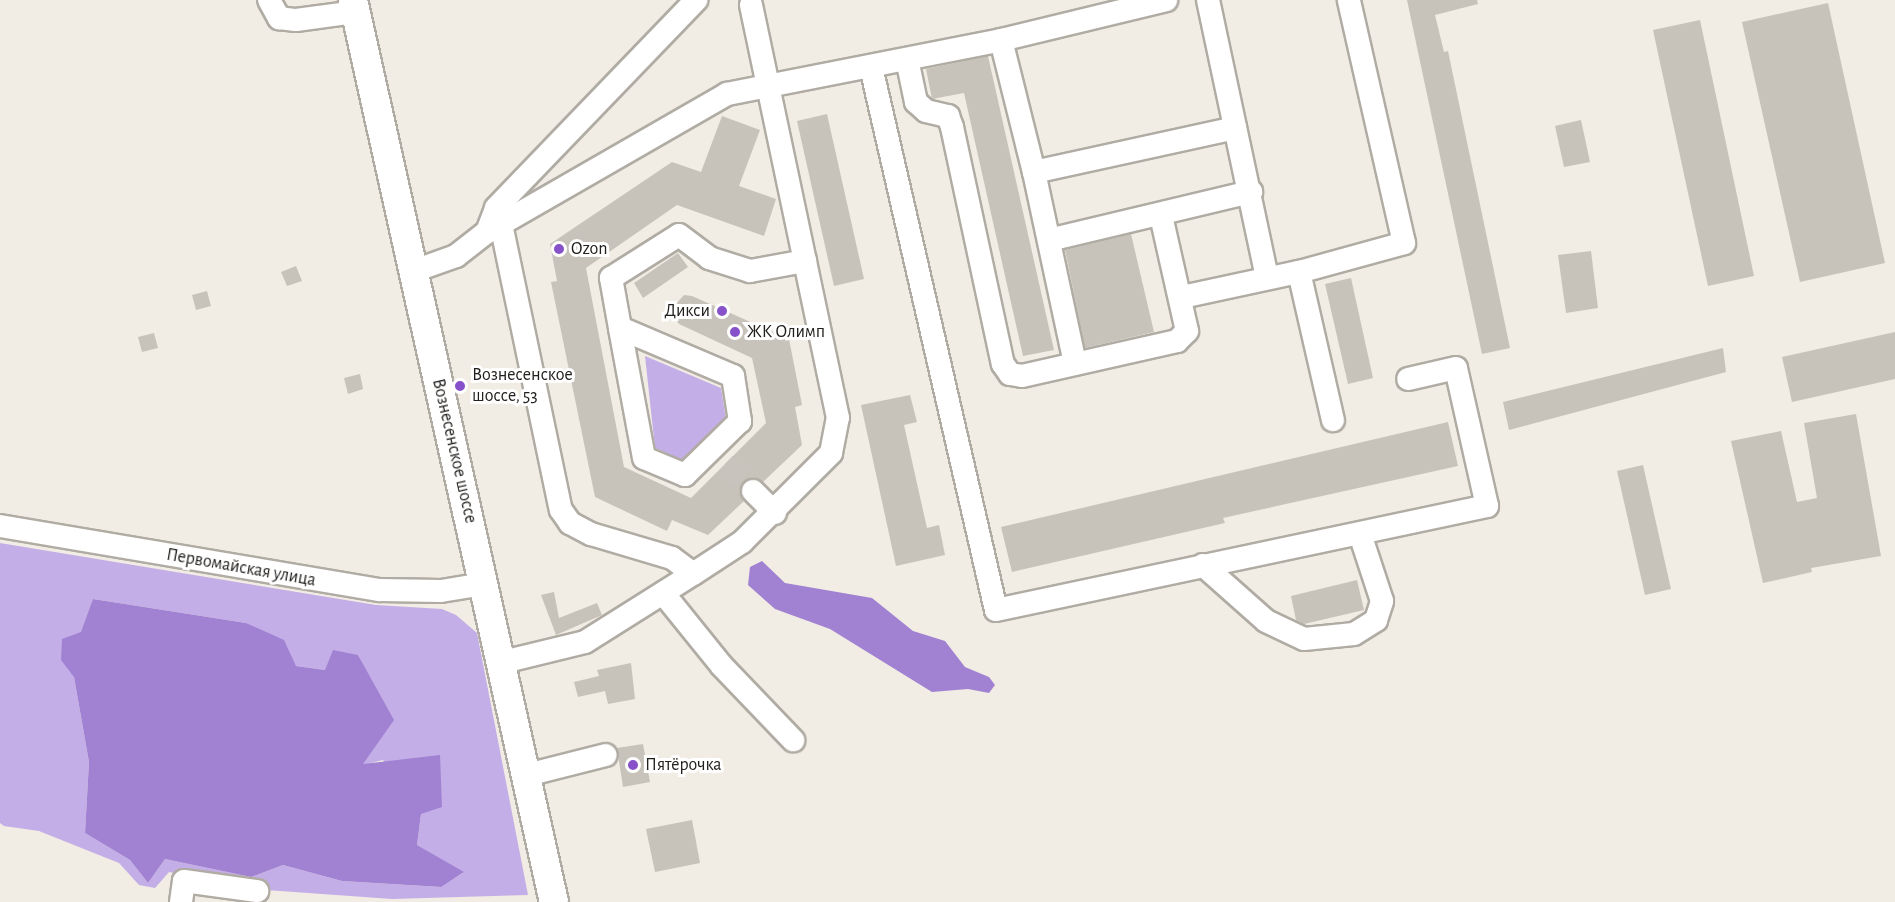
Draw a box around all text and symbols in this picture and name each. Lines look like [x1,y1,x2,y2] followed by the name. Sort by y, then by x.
[571,238,608,260] place label: Ozon
[552,242,566,256] marker: Ozon
[665,300,710,322] place label: Дикси
[715,304,729,318] marker: Дикси
[747,321,825,343] place label: ЖК Олимп
[728,325,742,339] marker: ЖК Олимп
[472,365,573,407] place label: Вознесенское шоссе, 53
[427,376,481,526] street label: Вознесенское шоссе
[453,379,467,393] marker: Вознесенское шоссе, 53
[164,544,318,592] street label: Первомайская улица
[645,754,722,776] place label: Пятёрочка
[626,758,640,772] marker: Пятёрочка

